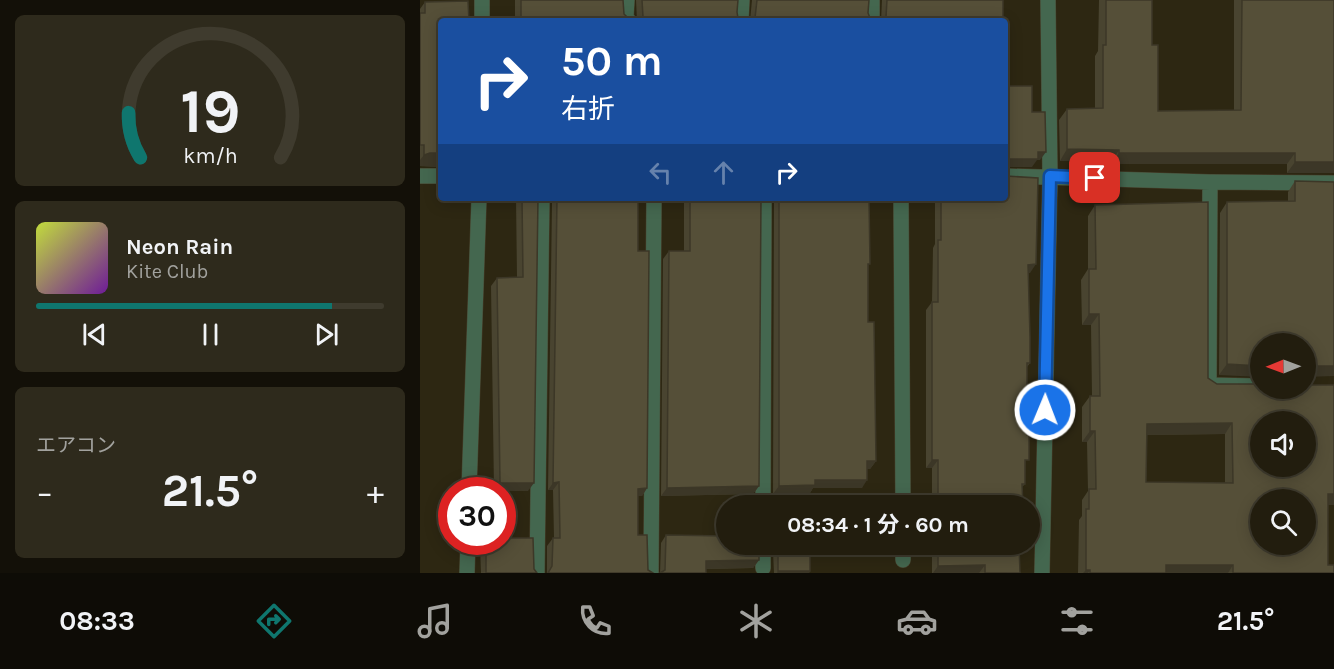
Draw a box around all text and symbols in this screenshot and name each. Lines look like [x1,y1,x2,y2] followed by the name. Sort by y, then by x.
[561,36,663,86] text: 50 m
[462,42,540,120] icon: right
[180,75,240,148] text: 19
[561,93,615,125] text: 右折
[183,143,237,168] text: km/h
[1069,152,1120,203] pin
[644,156,677,189] icon: left
[707,156,740,189] icon: ahead
[770,156,803,189] icon: right
[1078,161,1111,194] icon: arrive
[126,234,233,260] text: Neon Rain
[126,260,208,283] text: Kite Club
[78,318,111,351] icon: previous
[194,318,227,351] icon: pause
[310,318,343,351] icon: next
[1250,333,1316,399] north arrow
[1250,333,1316,555] map controls
[1013,378,1077,442] position arrow
[1250,411,1316,477] button: sound
[36,434,116,457] text: エアコン
[162,465,258,517] text: 21.5°
[36,473,53,511] text: −
[367,473,384,511] text: +
[438,477,516,555] speed limit sign: 30
[1250,489,1316,555] button: search
[787,512,969,538] text: 08:34 · 1 分 · 60 m
[253,600,295,642] icon: directions
[414,600,456,642] icon: music
[574,600,616,642] icon: phone
[735,600,777,642] icon: climate
[896,600,938,642] icon: car
[1056,600,1098,642] icon: filters
[59,605,135,637] text: 08:33
[1217,605,1275,637] text: 21.5°

